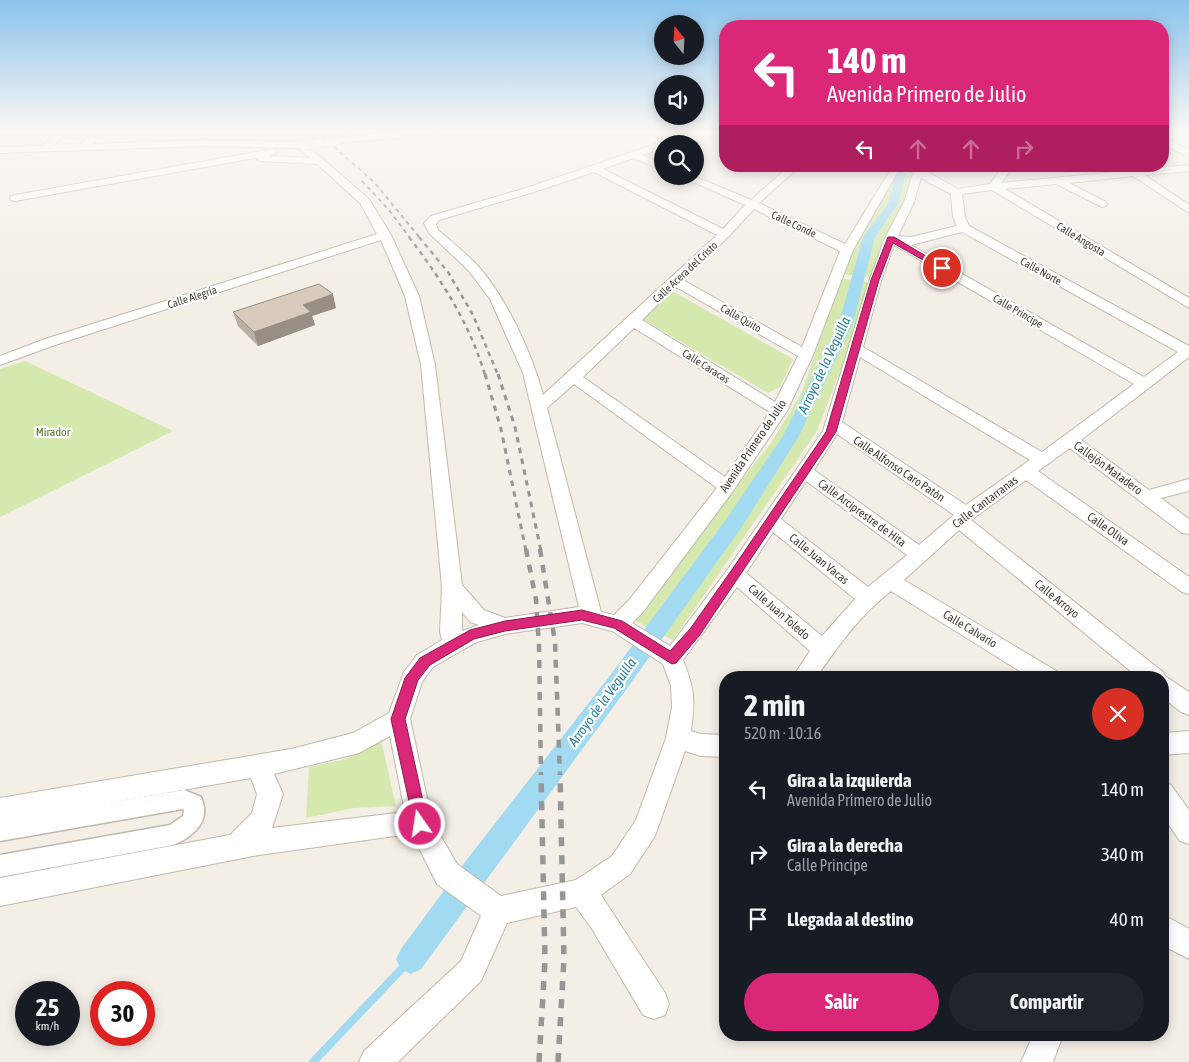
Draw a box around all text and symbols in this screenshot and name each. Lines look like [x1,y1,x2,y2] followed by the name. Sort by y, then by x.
[654,15,704,65] north arrow
[654,15,704,185] map controls
[744,40,809,105] icon: left
[827,40,906,80] text: 140 m
[654,75,704,125] button: sound
[827,81,1026,107] text: Avenida Primero de Julio
[654,135,704,185] button: search
[851,135,879,163] icon: left
[904,135,932,163] icon: ahead
[957,135,985,163] icon: ahead
[1010,135,1038,163] icon: right
[770,208,818,240] street label: Calle Conde
[1054,220,1108,258] street label: Calle Angosta
[650,239,720,305] street label: Calle Acera del Cristo
[921,247,963,289] pin
[928,254,956,282] icon: arrive
[1018,255,1064,287] street label: Calle Norte
[166,283,218,311] street label: Calle Alegría
[991,292,1045,330] street label: Calle Principe
[719,302,763,334] street label: Calle Quito
[794,314,854,417] water label: Arroyo de la Veguilla
[680,347,732,385] street label: Calle Caracas
[717,397,789,495] street label: Avenida Primero de Julio
[36,425,71,439] park label: Mirador
[851,433,947,505] street label: Calle Alfonso Caro Patón
[1071,438,1145,498] street label: Callejón Matadero
[950,473,1020,531] street label: Calle Cantarranas
[815,476,909,550] street label: Calle Arciprestre de Hita
[1084,510,1132,548] street label: Calle Oliva
[786,531,852,587] street label: Calle Juan Vacas
[1032,577,1082,621] street label: Calle Arroyo
[745,581,813,643] street label: Calle Juan Toledo
[940,607,1000,651] street label: Calle Calvario
[564,654,640,750] water label: Arroyo de la Veguilla
[744,688,805,722] text: 2 min
[1092,688,1144,740] button: close
[744,724,821,742] text: 520 m · 10:16
[787,769,912,791] text: Gira a la izquierda
[744,775,772,803] icon: left
[1101,778,1144,800] text: 140 m
[787,791,932,809] text: Avenida Primero de Julio
[393,797,445,849] position arrow
[787,834,903,856] text: Gira a la derecha
[744,840,772,868] icon: right
[1101,843,1144,865] text: 340 m
[787,856,868,874] text: Calle Principe
[744,905,772,933] icon: arrive
[787,908,914,930] text: Llegada al destino
[1110,908,1144,930] text: 40 m
[744,973,939,1031] button: Salir
[949,973,1144,1031] button: Compartir
[90,981,155,1046] speed limit sign: 30
[36,993,59,1021] text: 25
[36,1019,59,1033] text: km/h

